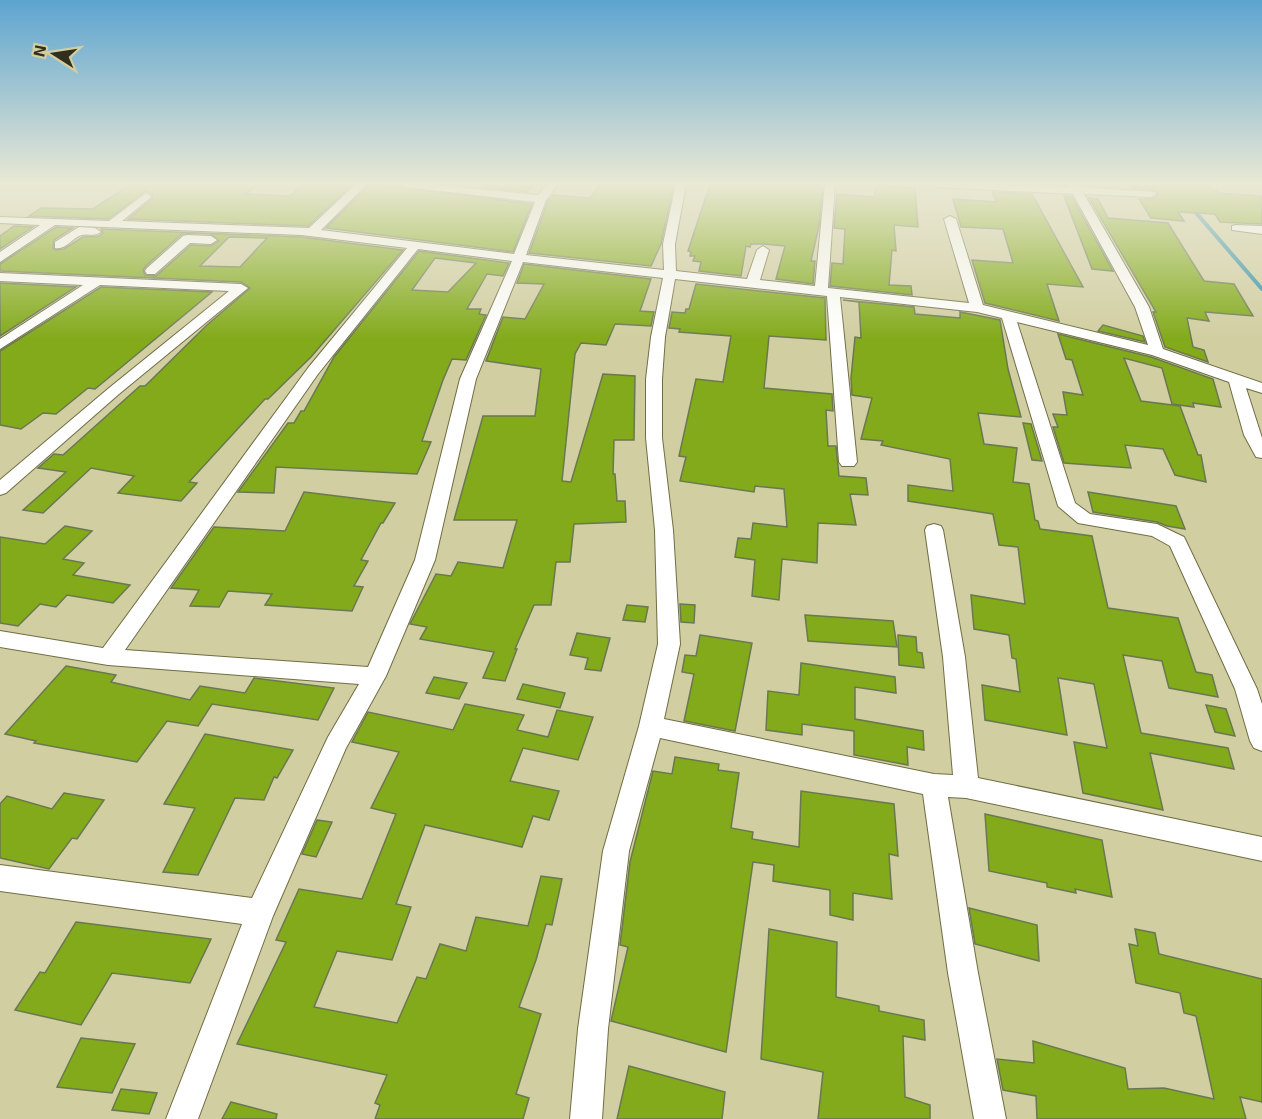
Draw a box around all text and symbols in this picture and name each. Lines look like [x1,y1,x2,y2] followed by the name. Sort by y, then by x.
[24,24,84,84] north arrow
[28,43,49,58] text: N

